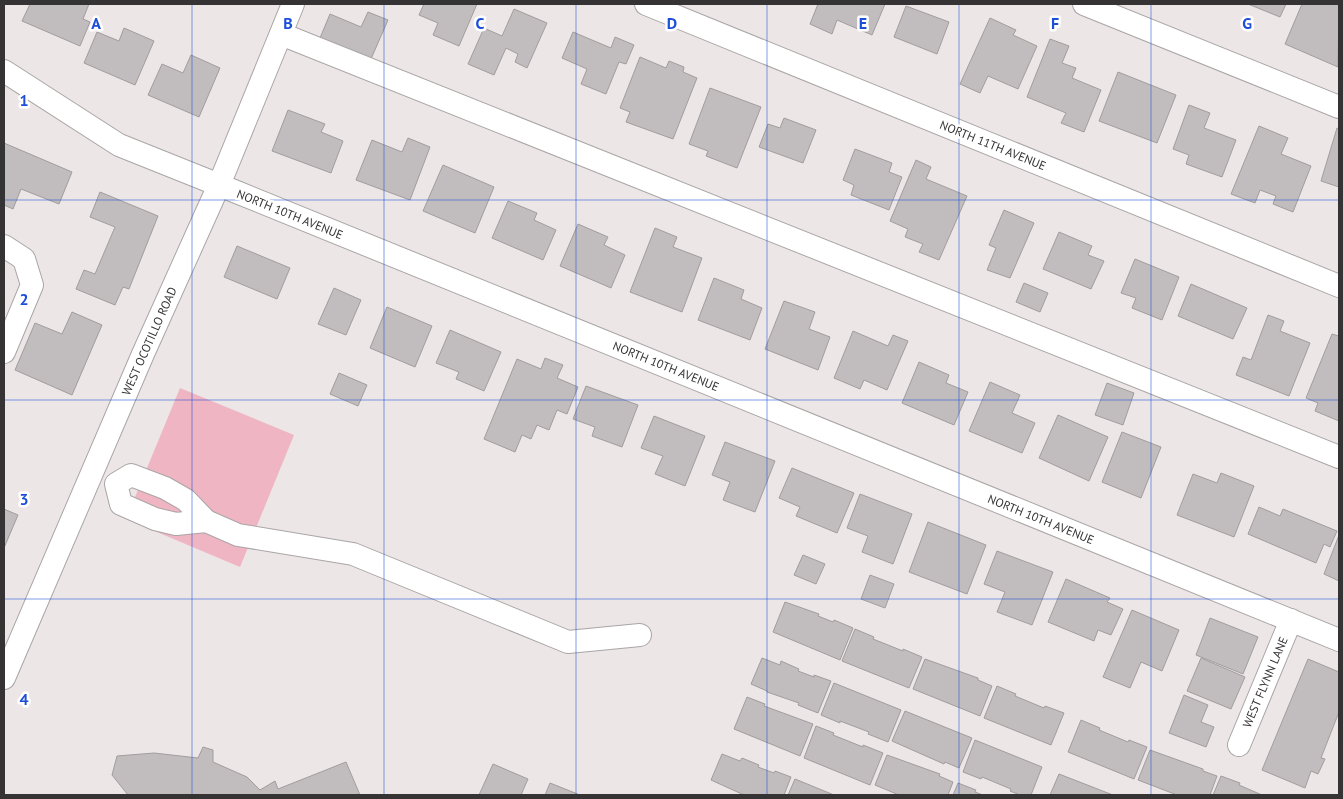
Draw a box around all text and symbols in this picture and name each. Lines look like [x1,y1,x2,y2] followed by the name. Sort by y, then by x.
[91,13,101,33] text: A
[283,13,293,33] text: B
[476,13,485,33] text: C
[667,13,677,33] text: D
[859,13,867,33] text: E
[1051,13,1059,33] text: F
[1242,13,1252,33] text: G
[19,90,29,110] text: 1
[938,117,1048,173] street label: NORTH 11TH AVENUE
[235,186,345,242] street label: NORTH 10TH AVENUE
[118,284,180,398] street label: WEST OCOTILLO ROAD
[19,289,29,309] text: 2
[611,338,721,394] street label: NORTH 10TH AVENUE
[19,489,29,509] text: 3
[986,491,1096,547] street label: NORTH 10TH AVENUE
[1239,634,1291,730] street label: WEST FLYNN LANE
[19,689,29,709] text: 4

